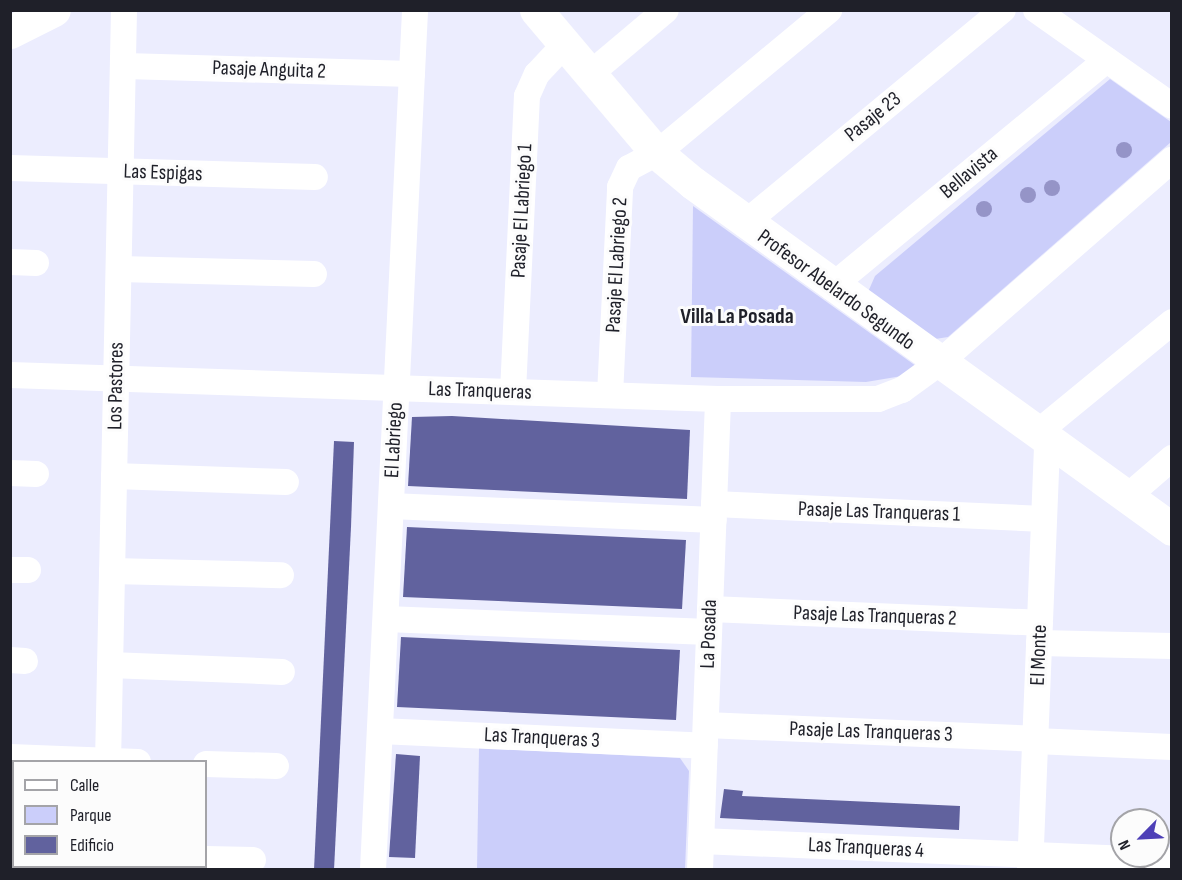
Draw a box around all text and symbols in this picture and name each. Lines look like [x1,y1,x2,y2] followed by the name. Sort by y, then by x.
[212,55,326,85] street label: Pasaje Anguita 2
[840,87,906,147] street label: Pasaje 23
[935,142,1003,204] street label: Bellavista
[506,143,538,279] street label: Pasaje El Labriego 1
[123,159,203,187] street label: Las Espigas
[601,197,633,333] street label: Pasaje El Labriego 2
[752,224,920,356] street label: Profesor Abelardo Segundo
[680,304,794,330] district label: Villa La Posada
[103,342,129,430] street label: Los Pastores
[428,377,532,405] street label: Las Tranqueras
[379,401,409,479] street label: El Labriego
[798,497,960,527] street label: Pasaje Las Tranqueras 1
[695,599,723,669] street label: La Posada
[793,601,957,631] street label: Pasaje Las Tranqueras 2
[1025,624,1053,686] street label: El Monte
[789,717,953,747] street label: Pasaje Las Tranqueras 3
[483,722,601,754] street label: Las Tranqueras 3
[12,760,207,868] legend
[70,775,99,796] text: Calle
[70,805,111,826] text: Parque
[1110,808,1170,868] north arrow
[807,832,925,864] street label: Las Tranqueras 4
[70,835,114,856] text: Edificio
[1115,837,1135,852] text: N

